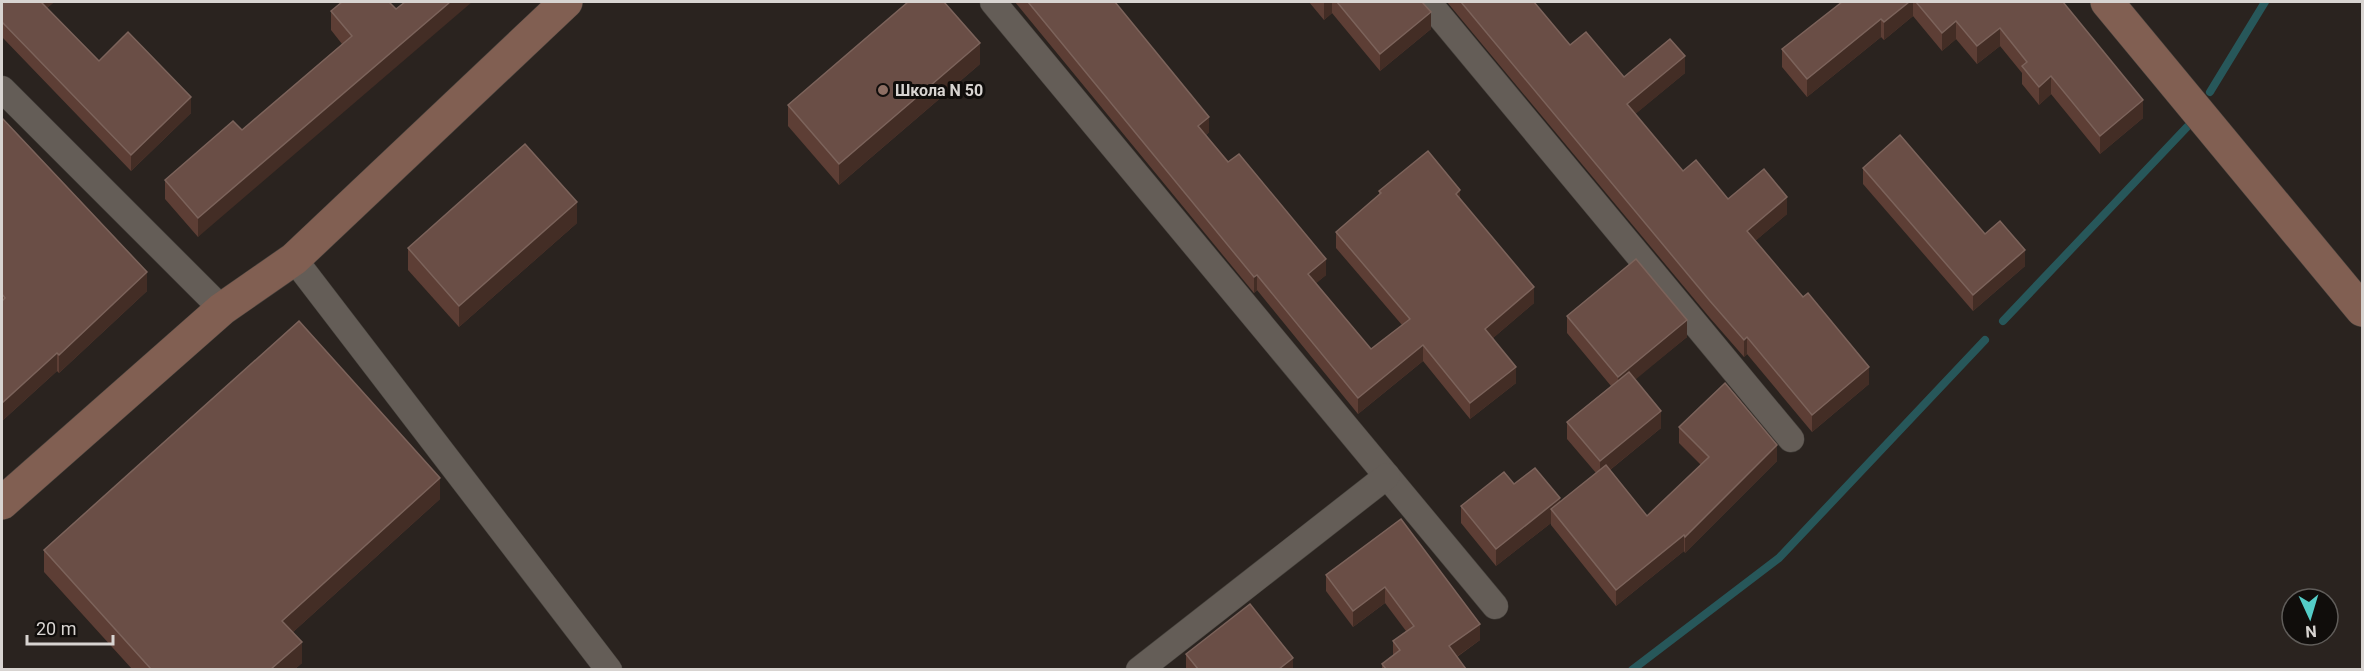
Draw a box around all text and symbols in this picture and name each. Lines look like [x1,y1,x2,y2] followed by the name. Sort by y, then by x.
[895,81,983,100] place label: Школа N 50
[876,83,890,97] marker: Школа N 50
[2280,587,2340,647] north arrow
[27,608,112,646] scale bar
[36,618,76,639] text: 20 m
[2305,622,2317,641] text: N

